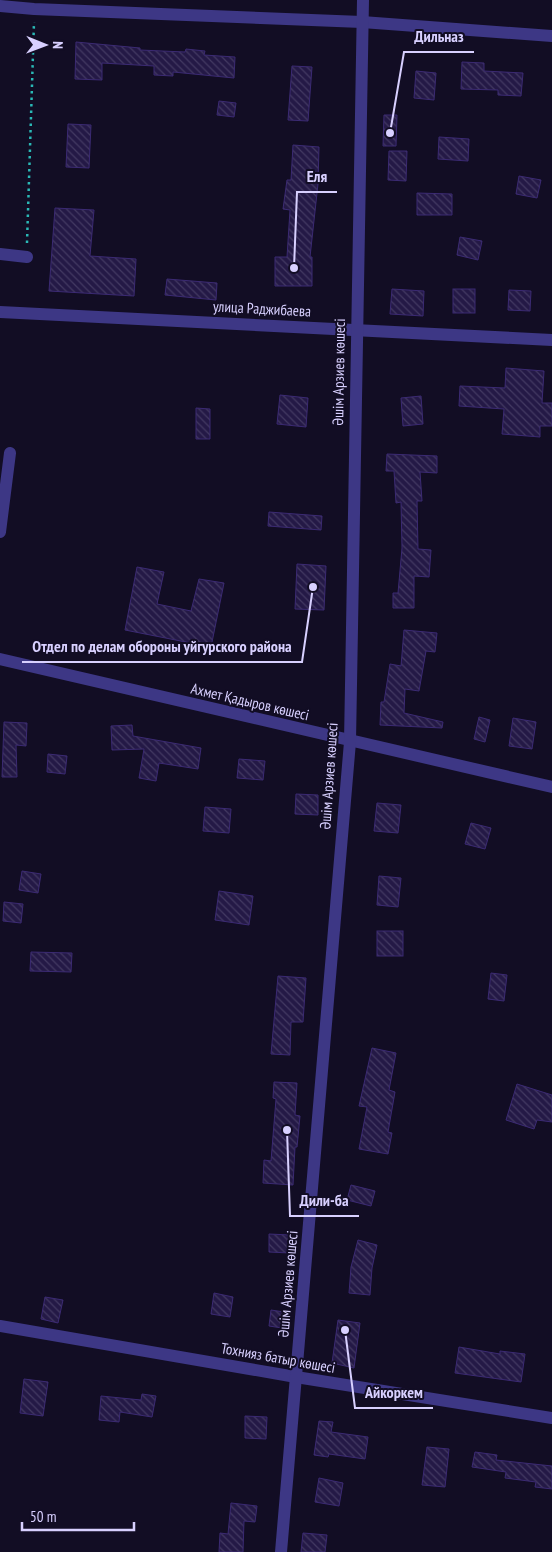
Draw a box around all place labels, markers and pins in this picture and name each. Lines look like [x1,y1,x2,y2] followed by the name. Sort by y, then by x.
[404,21,474,52] callout: Дильназ
[297,161,337,192] callout: Еля
[22,631,302,662] callout: Отдел по делам обороны уйгурского района
[290,1185,359,1216] callout: Дили-ба
[355,1377,433,1408] callout: Айкоркем

